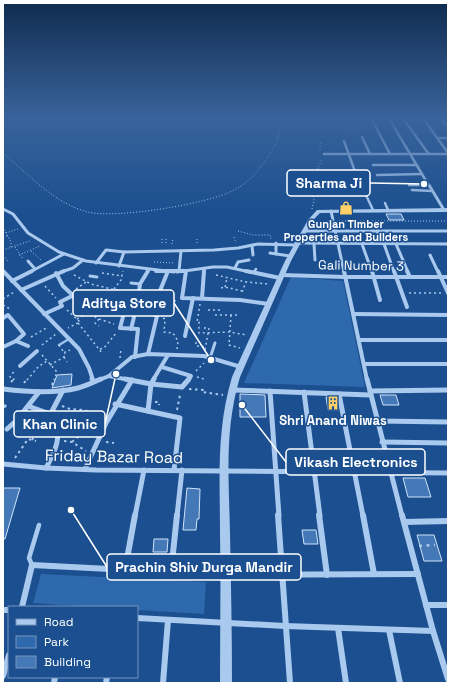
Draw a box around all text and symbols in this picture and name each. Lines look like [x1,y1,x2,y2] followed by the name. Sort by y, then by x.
[287,170,370,196] callout: Sharma Ji
[296,174,362,192] text: Sharma Ji
[338,200,354,216] shop icon: Gunjan Timber Properties and Builders
[284,217,408,244] place label: Gunjan Timber Properties and Builders
[318,256,404,275] street label: Gali Number 3
[73,290,174,316] callout: Aditya Store
[82,294,166,312] text: Aditya Store
[325,395,341,411] building icon: Shri Anand Niwas
[14,411,105,437] callout: Khan Clinic
[279,412,387,429] place label: Shri Anand Niwas
[23,415,97,433] text: Khan Clinic
[45,445,183,468] street label: Friday Bazar Road
[286,449,425,475] callout: Vikash Electronics
[294,453,418,471] text: Vikash Electronics
[107,554,301,580] callout: Prachin Shiv Durga Mandir
[115,558,293,576] text: Prachin Shiv Durga Mandir
[8,606,138,678] legend
[44,614,73,630] text: Road
[44,634,69,650] text: Park
[44,654,91,670] text: Building

